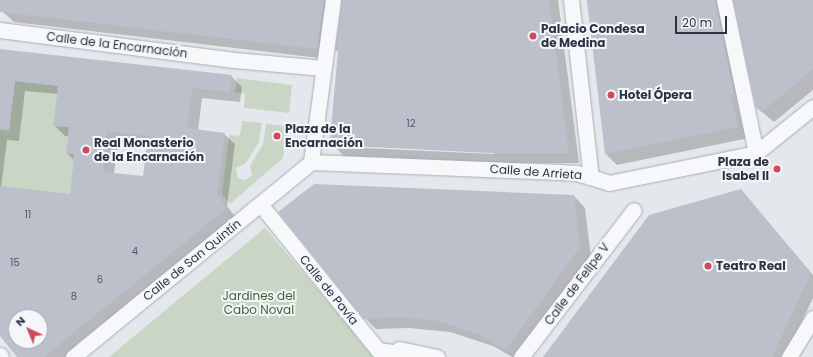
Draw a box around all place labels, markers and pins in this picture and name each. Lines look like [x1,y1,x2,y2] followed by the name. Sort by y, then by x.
[541,22,645,50] place label: Palacio Condesa de Medina
[528,31,538,41] marker: Palacio Condesa de Medina
[619,88,692,102] place label: Hotel Ópera
[606,90,616,100] marker: Hotel Ópera
[285,122,363,150] place label: Plaza de la Encarnación
[272,131,282,141] marker: Plaza de la Encarnación
[94,136,204,164] place label: Real Monasterio de la Encarnación
[81,145,91,155] marker: Real Monasterio de la Encarnación
[718,155,769,183] place label: Plaza de Isabel II
[772,164,782,174] marker: Plaza de Isabel II
[716,259,786,273] place label: Teatro Real
[703,261,713,271] marker: Teatro Real

